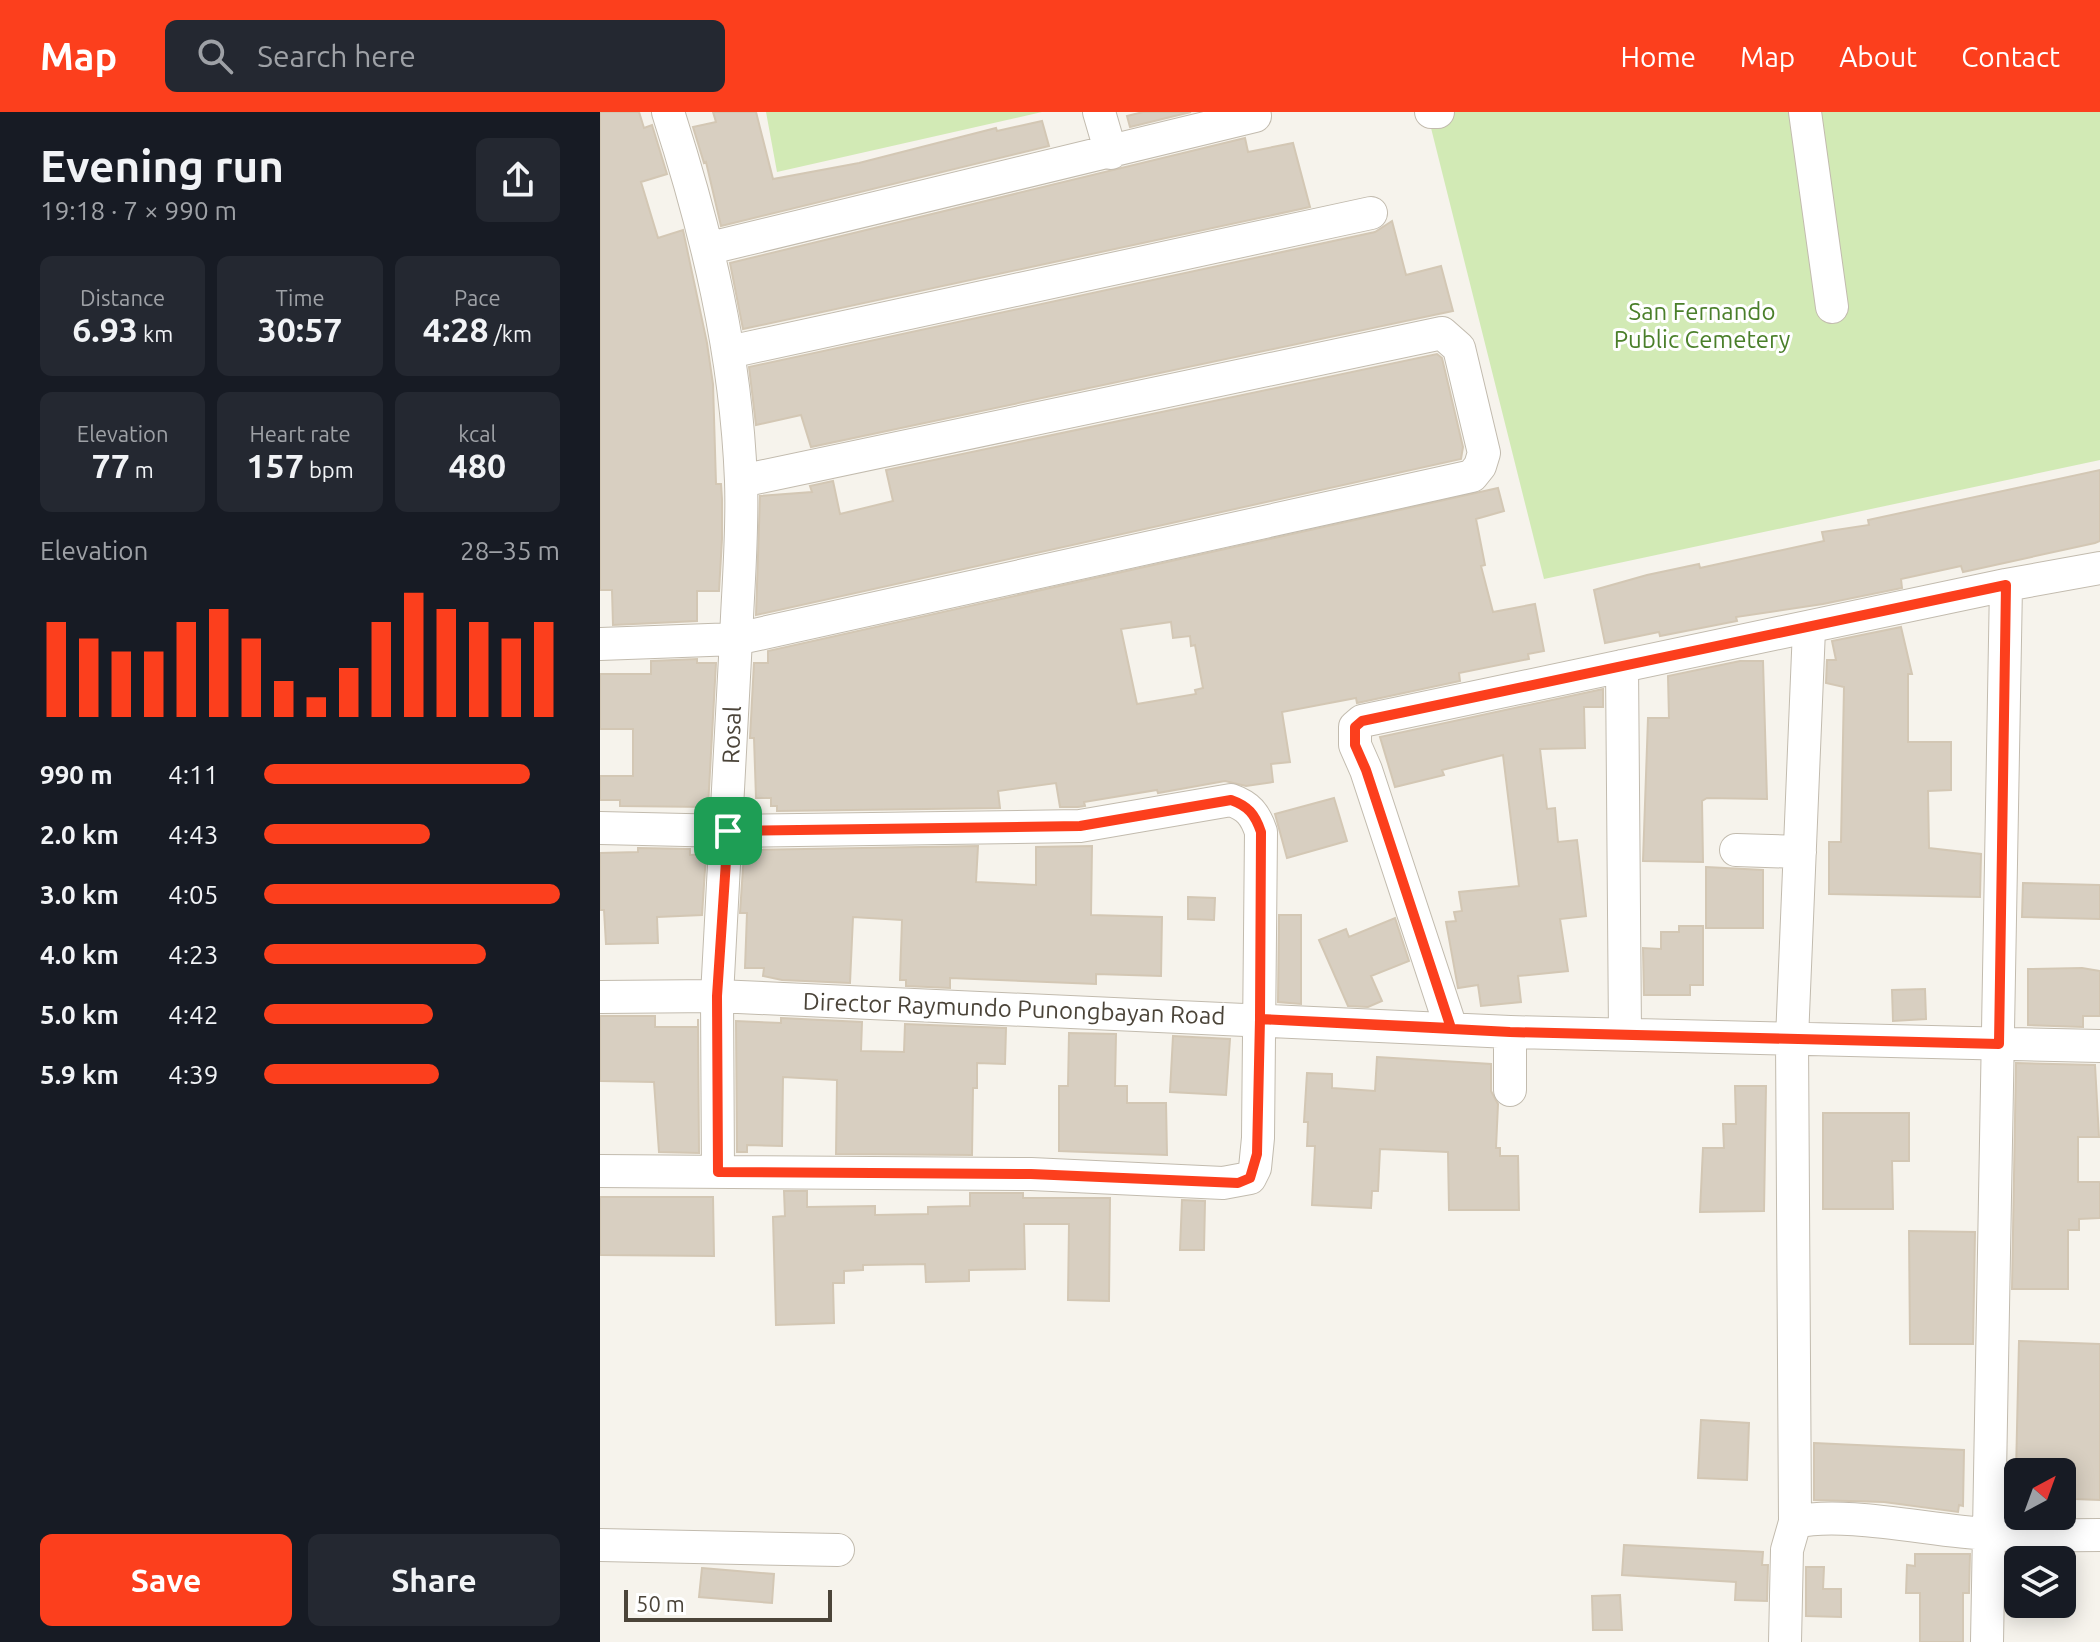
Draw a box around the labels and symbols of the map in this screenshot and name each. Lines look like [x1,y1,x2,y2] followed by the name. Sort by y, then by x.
[1614,298,1791,353] park label: San Fernando Public Cemetery
[717,706,746,764] street label: Rosal
[694,797,762,865] pin
[802,988,1226,1029] street label: Director Raymundo Punongbayan Road
[2004,1458,2076,1530] north arrow
[624,1586,832,1622] scale bar

